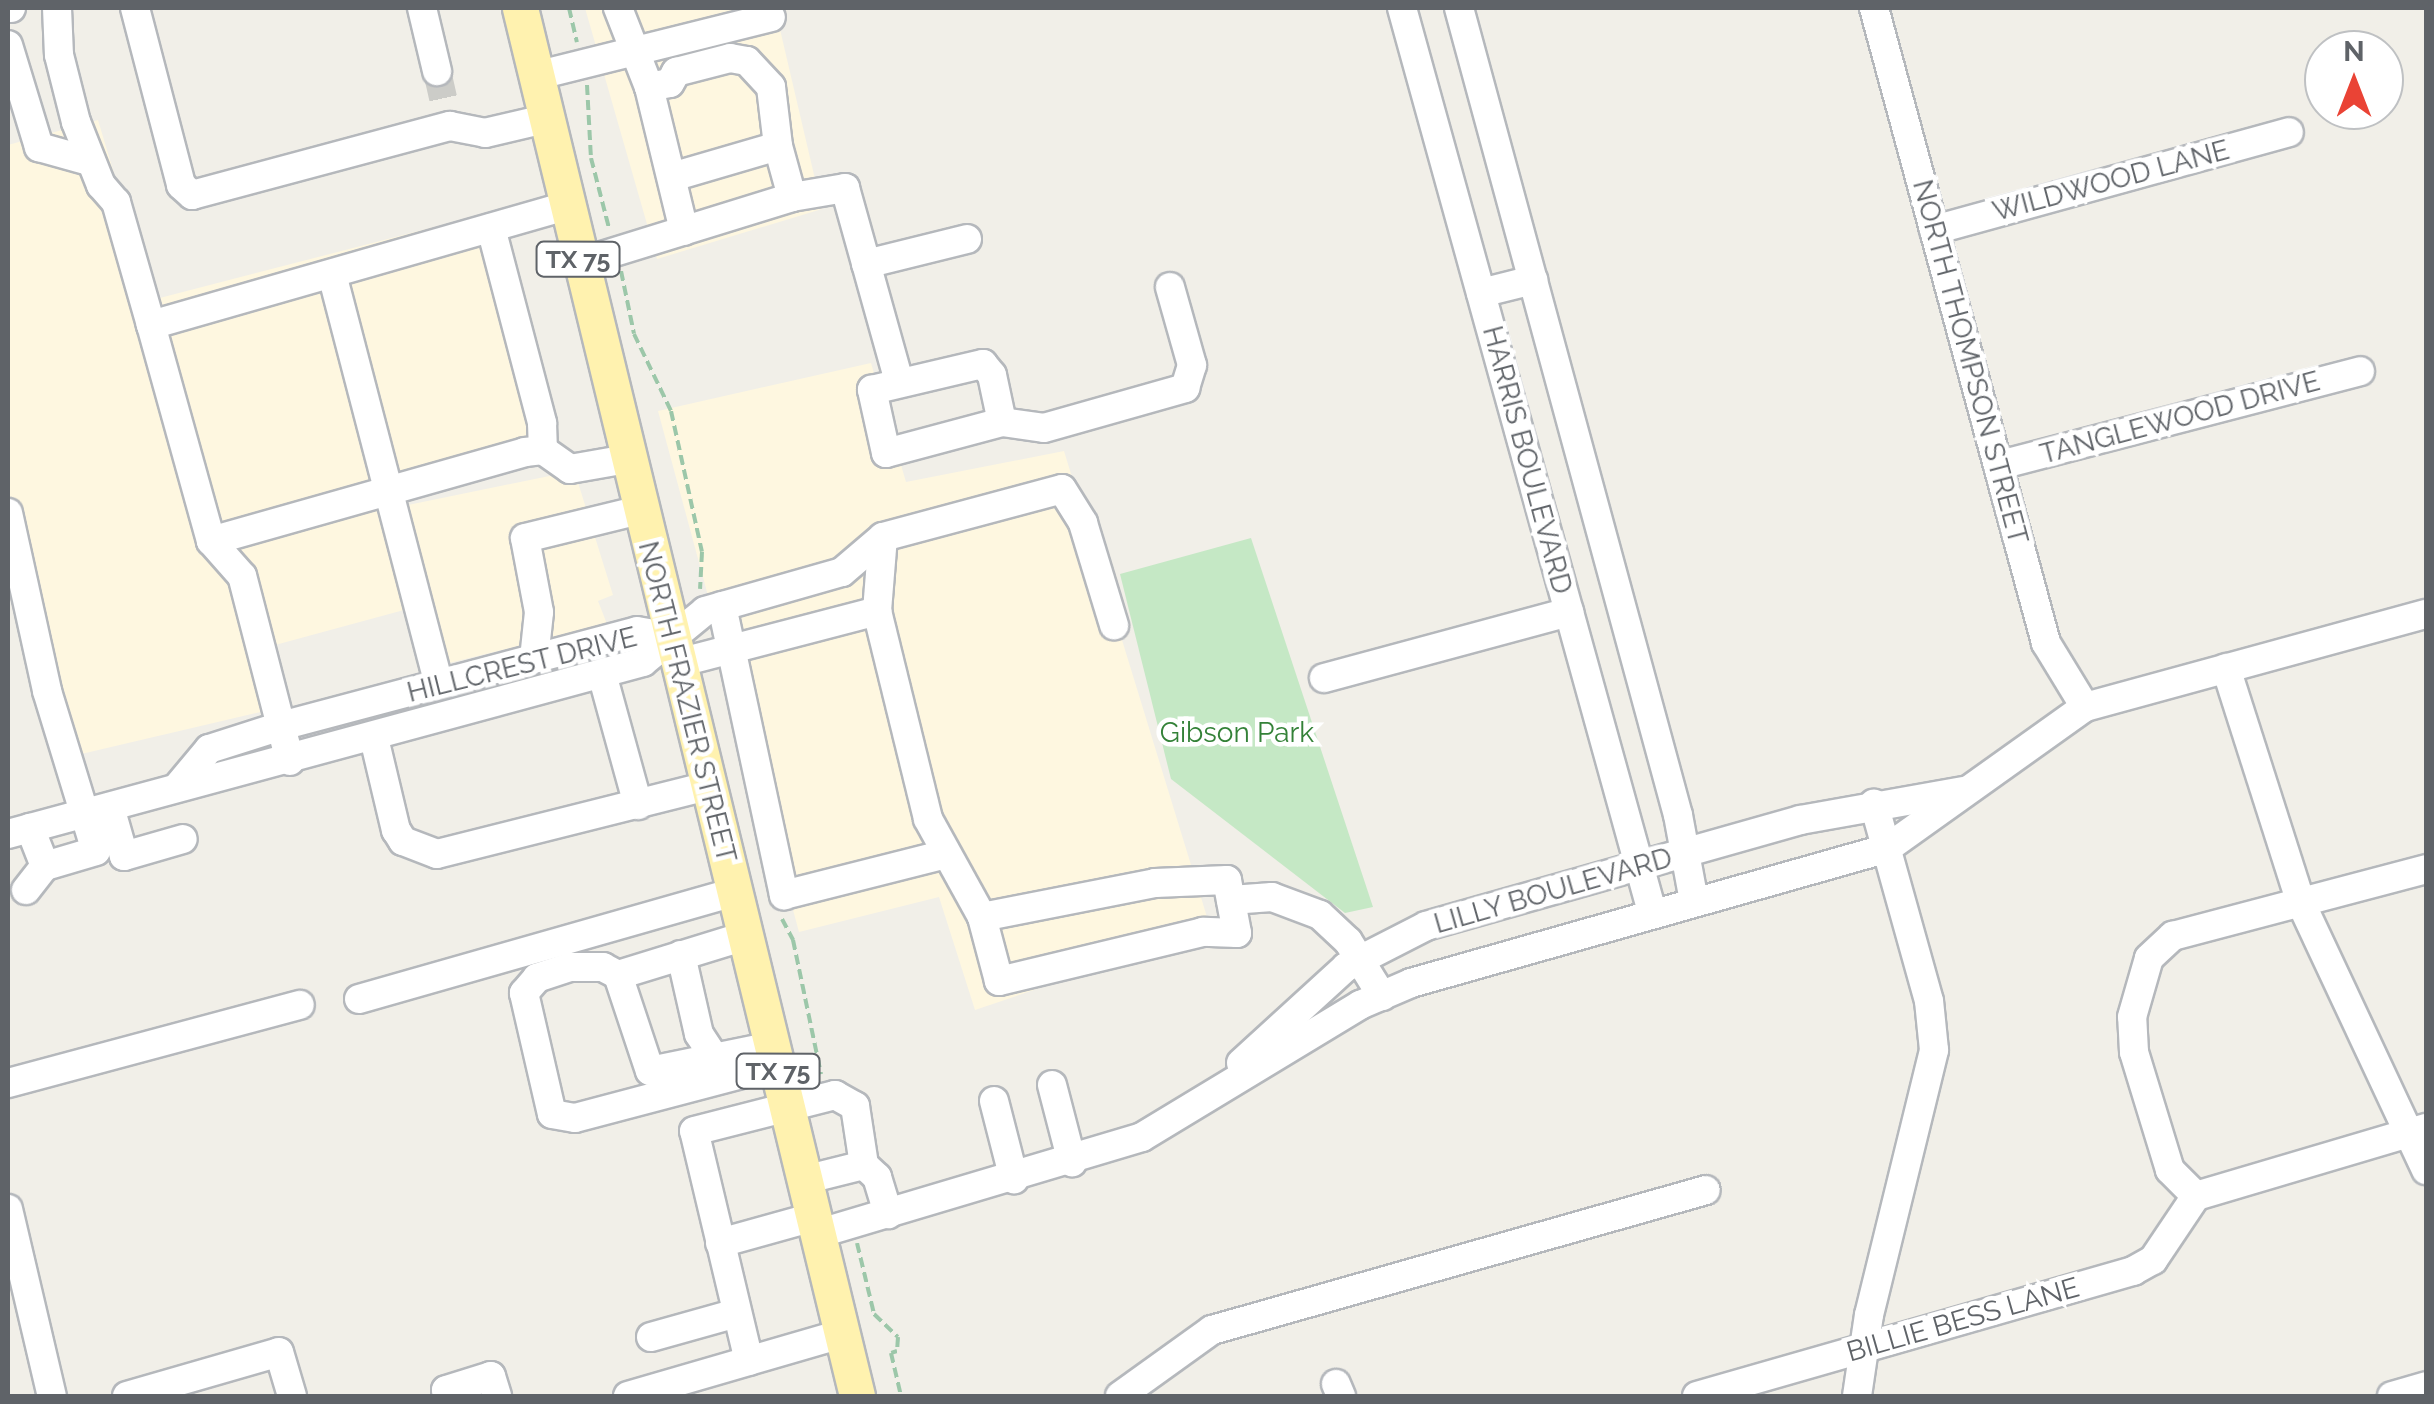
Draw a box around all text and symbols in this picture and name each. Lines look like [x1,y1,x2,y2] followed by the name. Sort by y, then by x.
[2304,30,2404,130] north arrow
[2343,35,2365,68] text: N
[1989,133,2233,229] street label: WILDWOOD LANE
[1905,176,2035,548] street label: NORTH THOMPSON STREET
[533,239,623,279] road number: TX 75
[1475,322,1579,598] street label: HARRIS BOULEVARD
[2036,364,2324,472] street label: TANGLEWOOD DRIVE
[631,538,743,866] street label: NORTH FRAZIER STREET
[403,620,641,710] street label: HILLCREST DRIVE
[1160,716,1314,750] park label: Gibson Park
[1430,841,1676,941] street label: LILLY BOULEVARD
[733,1051,823,1091] road number: TX 75
[1843,1271,2083,1369] street label: BILLIE BESS LANE

